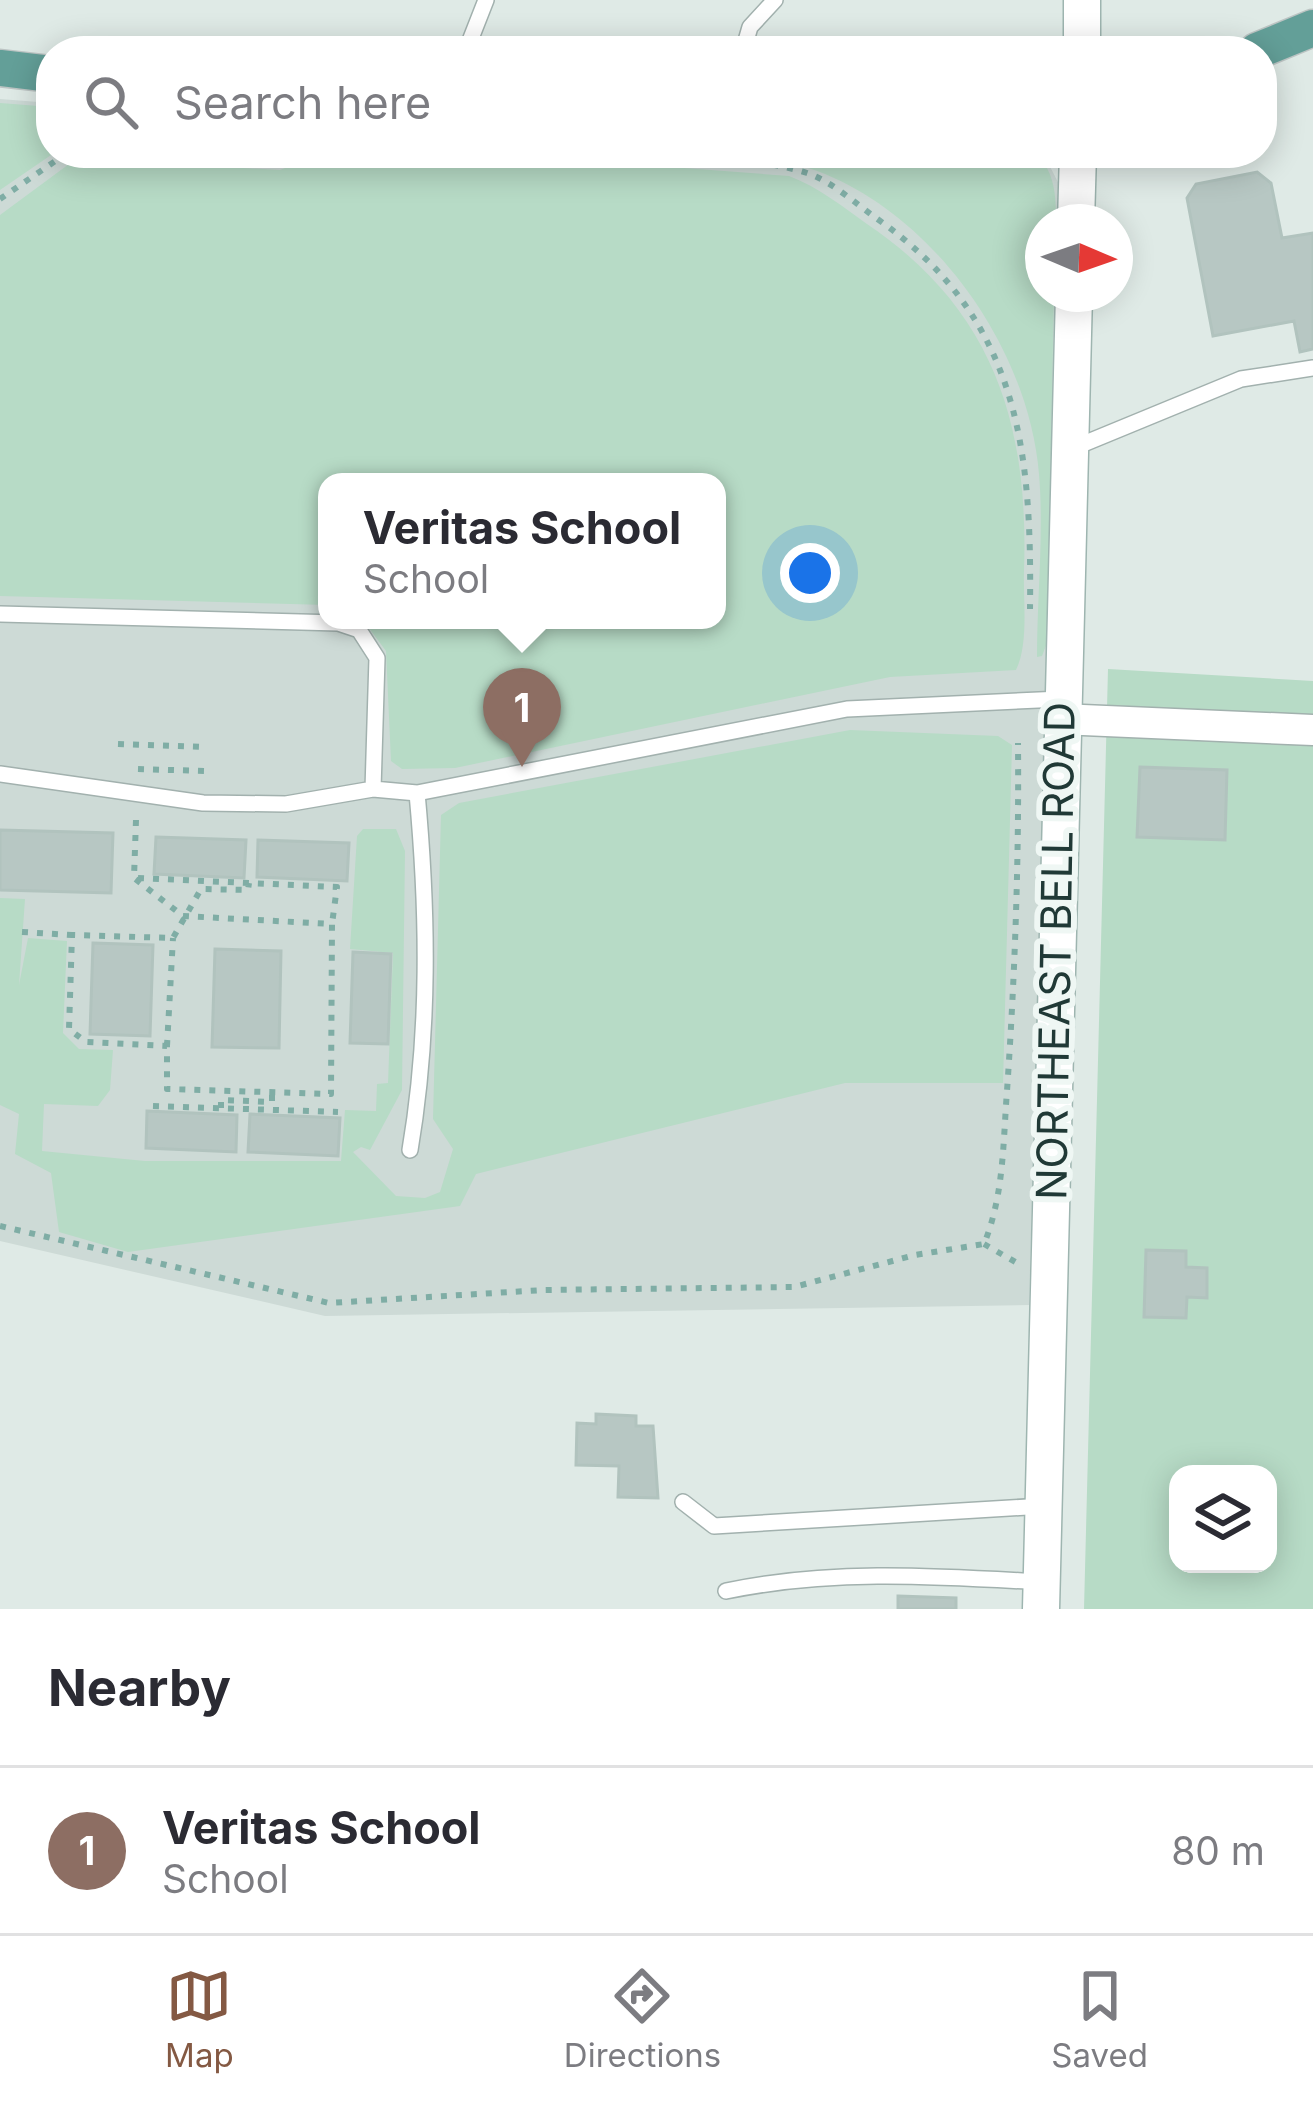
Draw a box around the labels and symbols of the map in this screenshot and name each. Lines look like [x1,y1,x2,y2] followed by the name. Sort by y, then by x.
[1025,204,1133,312] north arrow
[780,543,840,603] your location
[483,668,561,767] pin: 1
[1025,701,1085,1201] street label: NORTHEAST BELL ROAD

